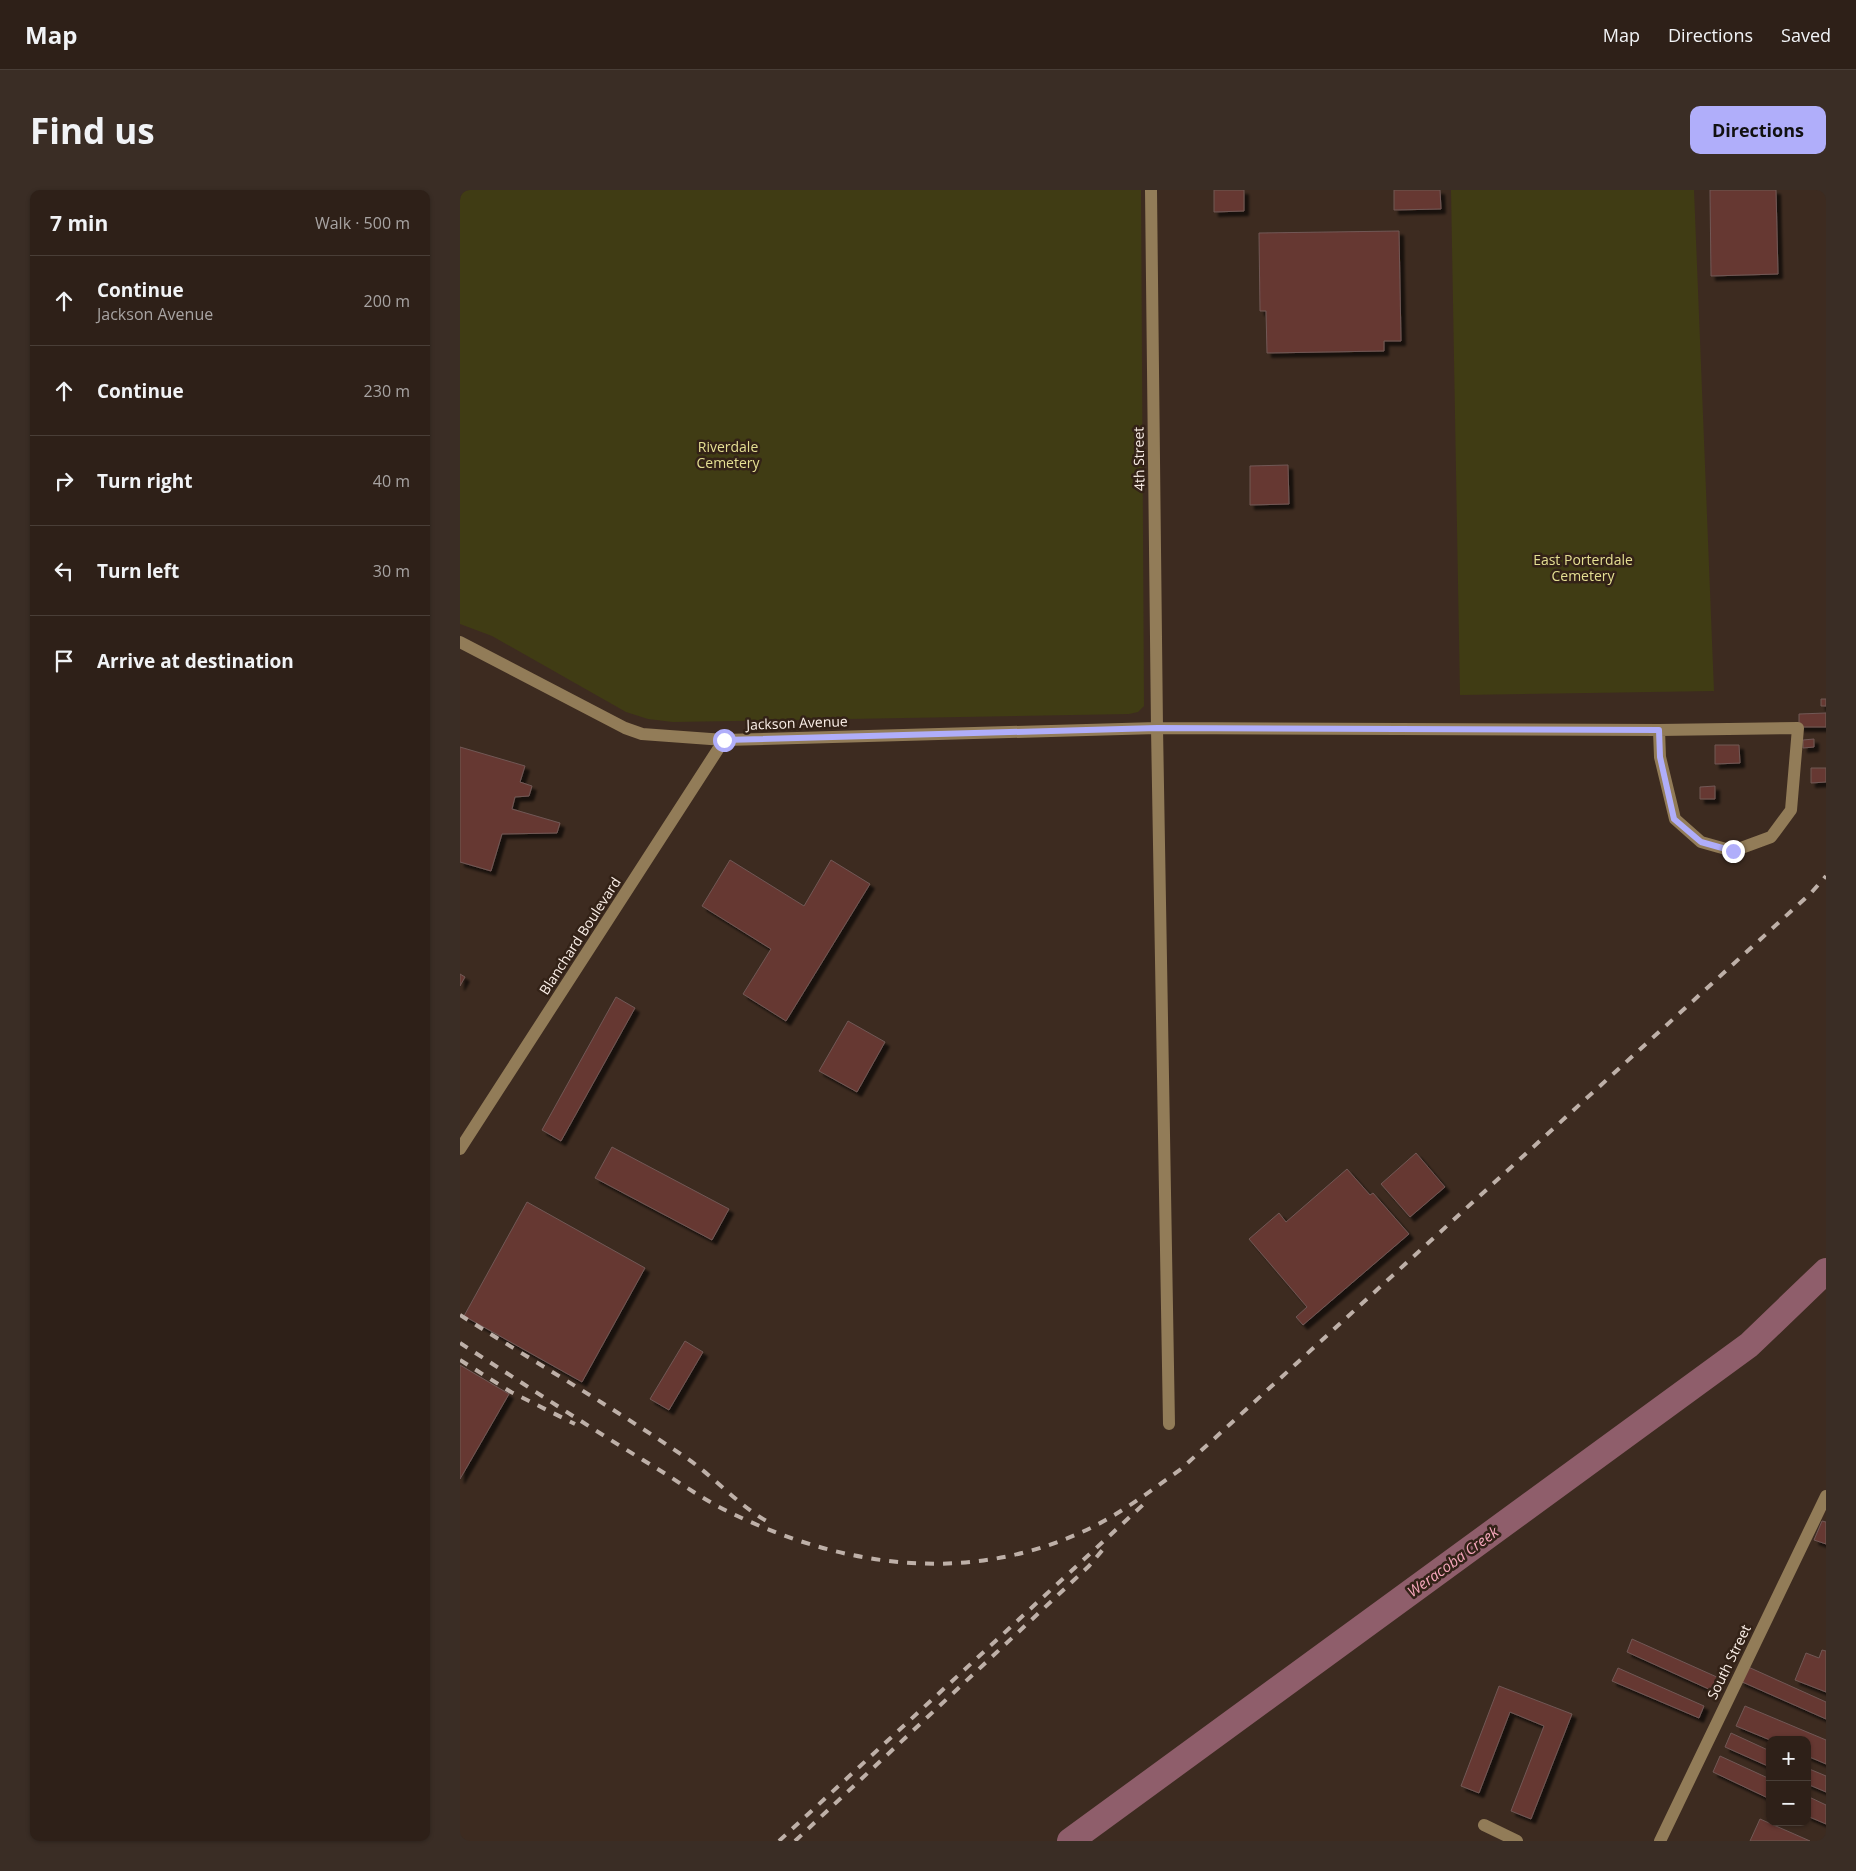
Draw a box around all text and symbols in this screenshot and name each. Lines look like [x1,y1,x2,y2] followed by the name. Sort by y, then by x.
[25,18,77,51] text: Map
[1603,23,1640,47] text: Map
[1668,23,1753,47] text: Directions
[1781,23,1831,47] text: Saved
[1690,106,1826,154] button: Directions
[30,107,155,154] text: Find us
[50,209,108,237] text: 7 min
[315,212,410,234] text: Walk · 500 m
[97,277,184,303] text: Continue
[50,287,78,315] icon: ahead
[364,290,410,312] text: 200 m
[97,303,213,325] text: Jackson Avenue
[50,377,78,405] icon: ahead
[97,378,184,404] text: Continue
[364,380,410,402] text: 230 m
[1128,427,1149,491] street label: 4th Street
[696,437,761,472] park label: Riverdale Cemetery
[50,467,78,495] icon: right
[97,468,192,494] text: Turn right
[373,470,410,492] text: 40 m
[1533,550,1633,585] park label: East Porterdale Cemetery
[50,557,78,585] icon: left
[97,558,179,584] text: Turn left
[373,560,410,582] text: 30 m
[50,647,78,675] icon: arrive
[97,648,294,674] text: Arrive at destination
[744,711,848,734] street label: Jackson Avenue
[713,729,736,752] route start
[1722,840,1745,863] route end
[534,873,625,998] street label: Blanchard Boulevard
[1403,1521,1503,1601] water label: Weracoba Creek
[1702,1621,1755,1702] street label: South Street
[1766,1736,1811,1826] map controls
[1766,1736,1811,1781] button: +
[1766,1781,1811,1826] button: −

